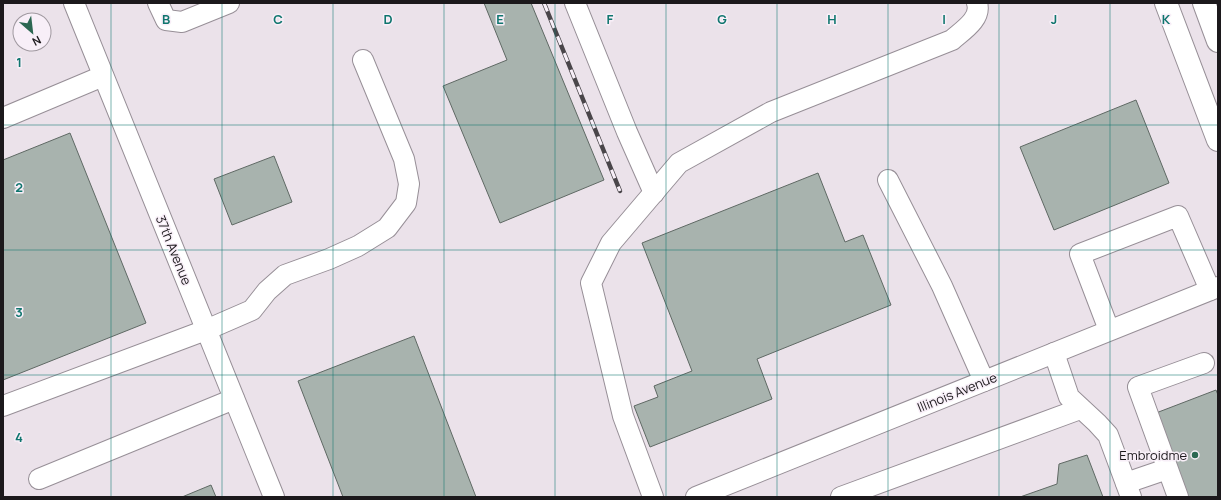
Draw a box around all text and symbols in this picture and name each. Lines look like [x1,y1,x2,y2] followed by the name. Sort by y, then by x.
[162,10,170,28] text: B
[273,10,283,28] text: C
[383,10,393,28] text: D
[496,10,504,28] text: E
[607,10,614,28] text: F
[717,10,727,28] text: G
[827,10,837,28] text: H
[942,10,946,28] text: I
[1051,10,1057,28] text: J
[1162,10,1171,28] text: K
[12,12,52,52] north arrow
[30,33,44,50] text: N
[16,53,22,71] text: 1
[15,178,23,196] text: 2
[152,212,196,288] street label: 37th Avenue
[15,303,23,321] text: 3
[914,368,1000,416] street label: Illinois Avenue
[15,428,23,446] text: 4
[1119,446,1187,464] place label: Embroidme
[1190,450,1200,460] marker: Embroidme

